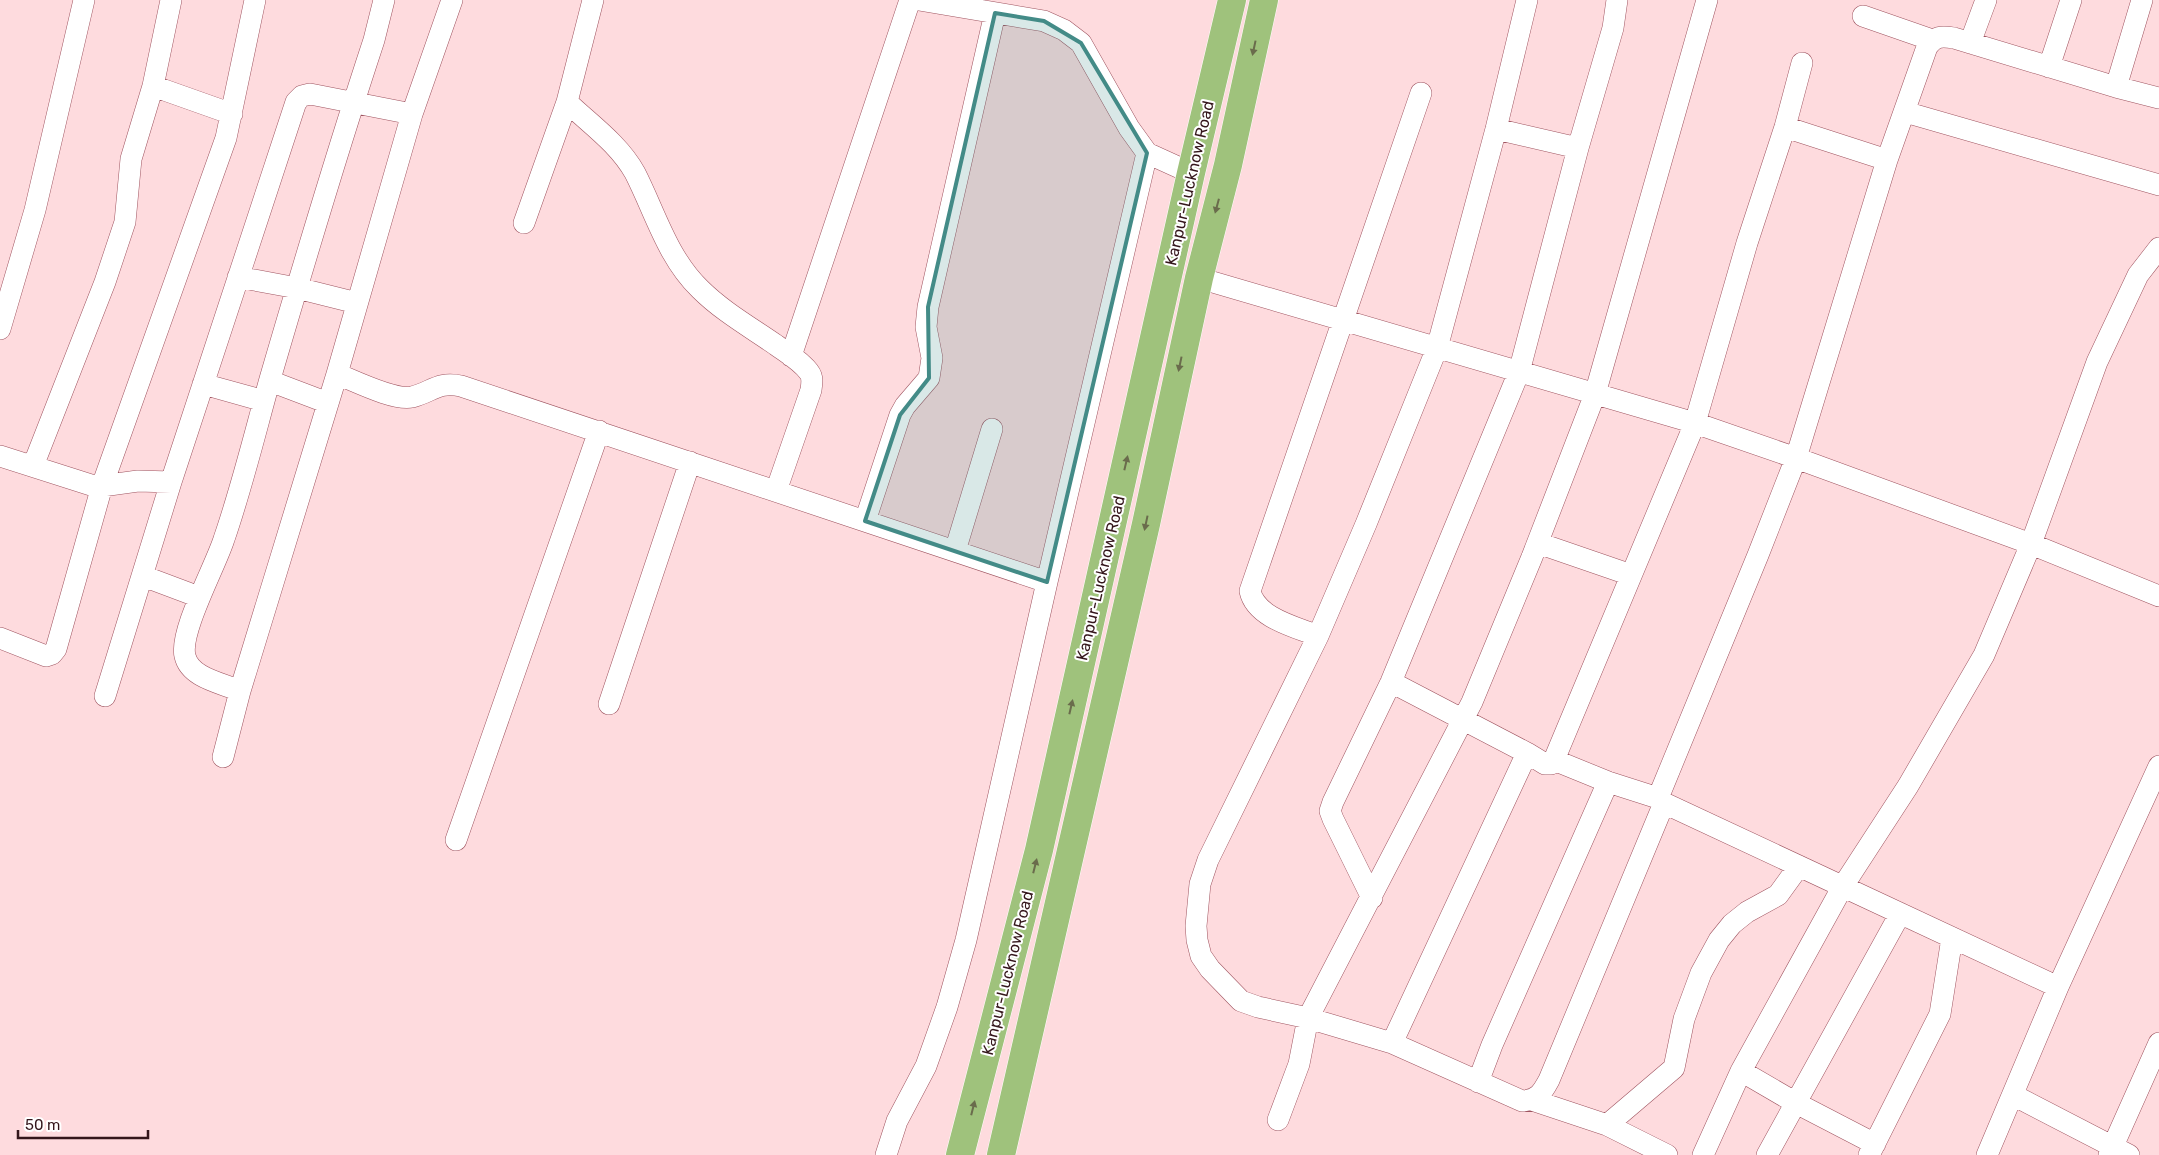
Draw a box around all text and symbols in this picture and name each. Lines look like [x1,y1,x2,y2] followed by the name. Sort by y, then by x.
[1249,40,1257,56] one-way arrow
[1161,99,1218,267] street label: Kanpur-Lucknow Road
[1213,199,1221,214] one-way arrow
[1176,357,1184,373] one-way arrow
[1122,456,1130,471] one-way arrow
[1072,494,1129,662] street label: Kanpur-Lucknow Road
[1142,516,1150,531] one-way arrow
[1067,700,1075,715] one-way arrow
[1031,858,1039,873] one-way arrow
[978,889,1037,1057] street label: Kanpur-Lucknow Road
[969,1100,977,1115] one-way arrow
[18,1108,148,1140] scale bar
[25,1116,60,1134] text: 50 m

